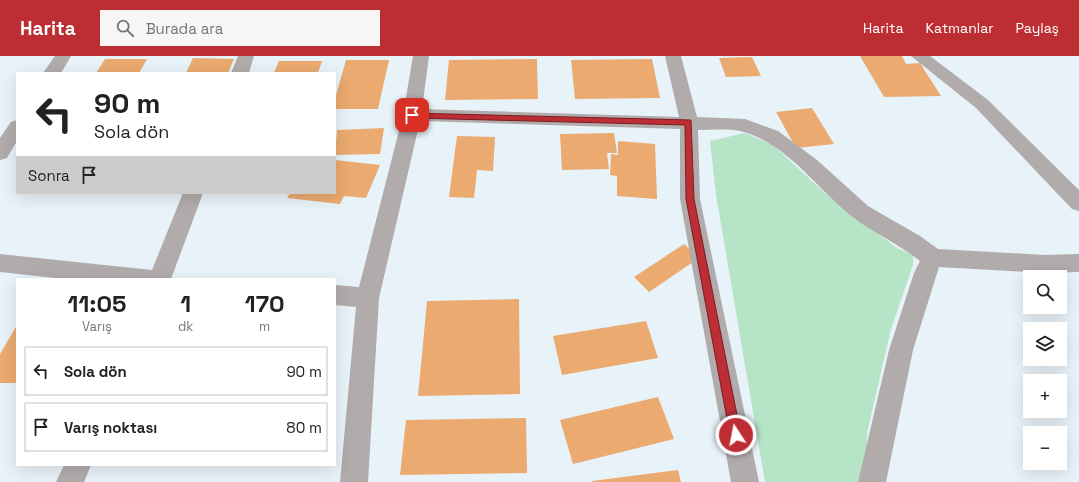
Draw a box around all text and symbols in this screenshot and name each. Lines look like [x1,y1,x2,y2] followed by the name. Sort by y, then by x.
[100,10,380,46] search box
[20,16,76,41] text: Harita
[114,17,136,39] icon: search
[146,19,223,38] text: Burada ara
[863,19,903,37] text: Harita
[925,19,994,37] text: Katmanlar
[1016,19,1059,37] text: Paylaş
[94,85,160,121] text: 90 m
[28,88,80,140] icon: left
[395,98,429,132] pin
[401,104,423,126] icon: arrive
[94,120,169,143] text: Sola dön
[78,164,100,186] icon: arrive
[28,166,70,185] text: Sonra
[1023,270,1067,470] map controls
[1023,270,1067,314] button: search
[68,288,126,319] text: 11:05
[180,288,191,319] text: 1
[245,288,284,319] text: 170
[82,318,112,335] text: Varış
[178,318,193,335] text: dk
[259,318,270,335] text: m
[1023,322,1067,366] button: layers
[30,360,52,382] icon: left
[64,362,127,381] text: Sola dön
[286,362,322,381] text: 90 m
[1023,374,1067,418] button: +
[715,414,757,456] position arrow
[30,416,52,438] icon: arrive
[64,418,157,437] text: Varış noktası
[286,418,322,437] text: 80 m
[1023,426,1067,470] button: −

